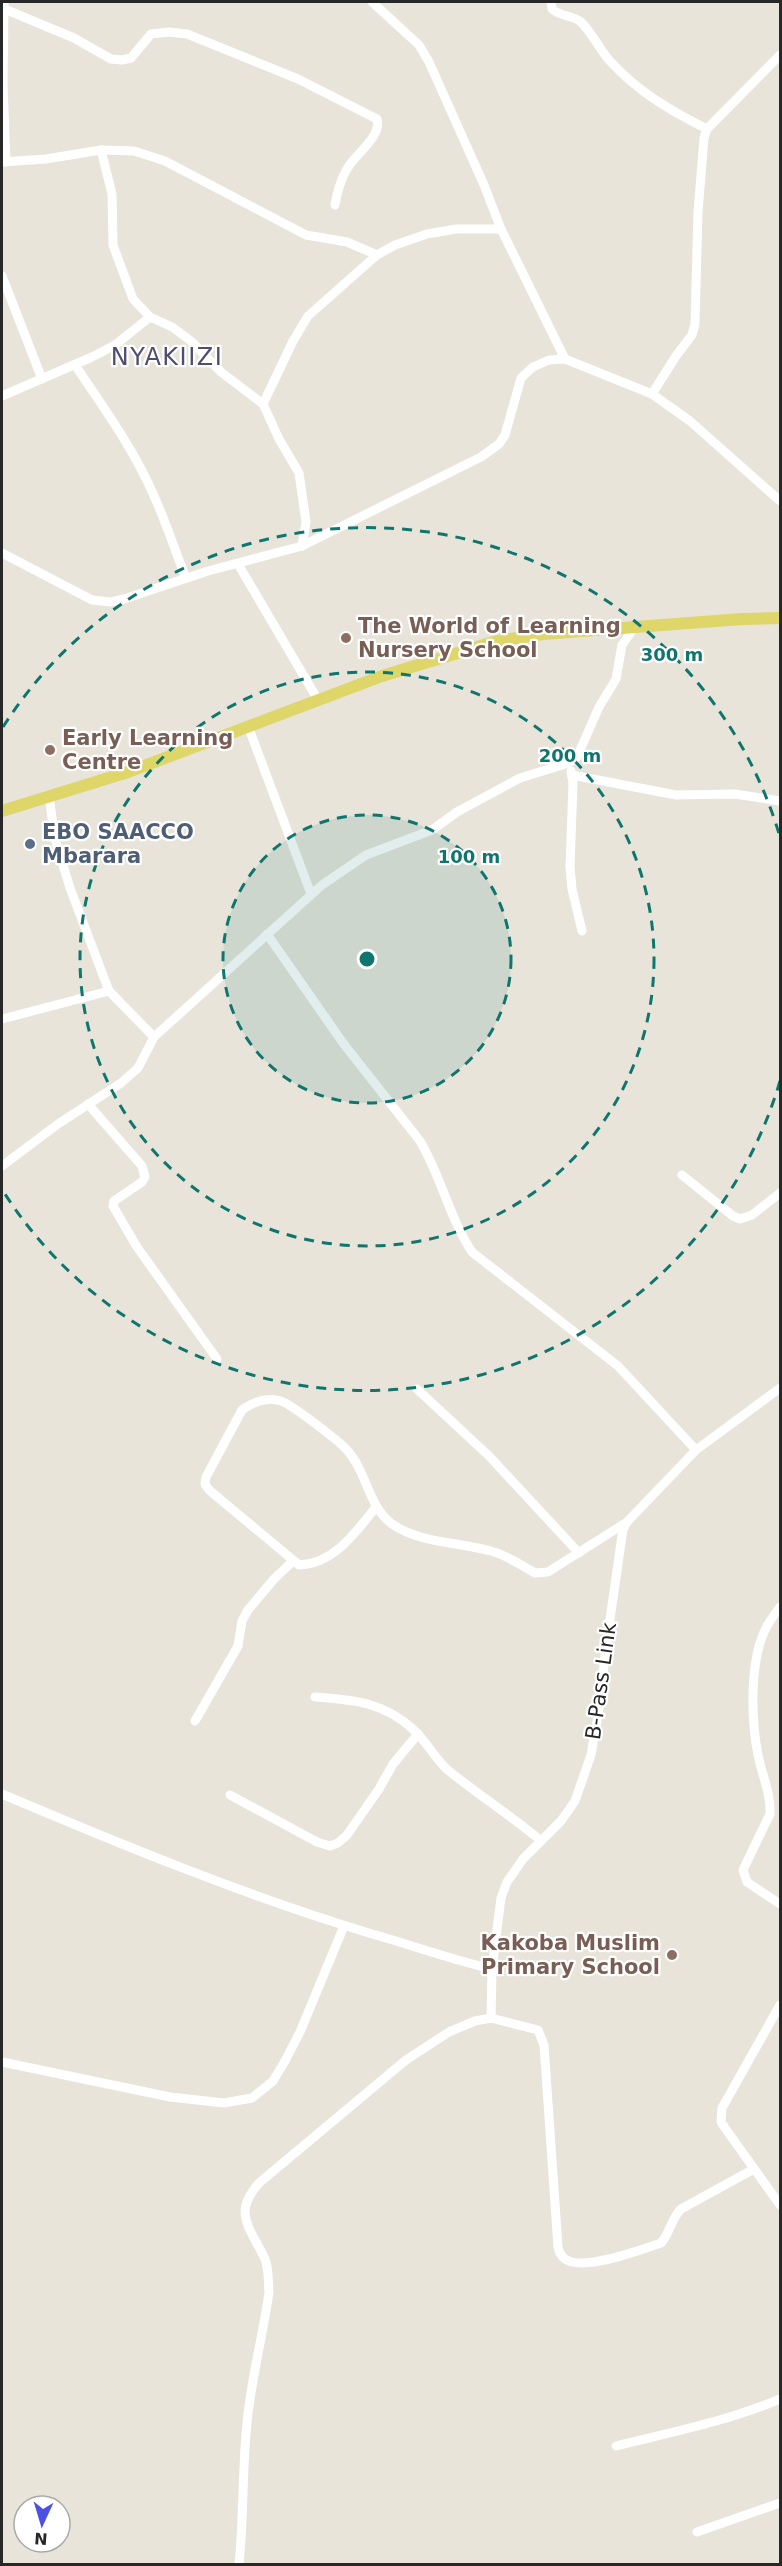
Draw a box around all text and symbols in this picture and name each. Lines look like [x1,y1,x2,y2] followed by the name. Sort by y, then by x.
[111,343,223,371] district label: NYAKIIZI
[358,614,621,662] place label: The World of Learning Nursery School
[339,631,353,645] marker: The World of Learning Nursery School
[641,644,703,665] text: 300 m
[62,726,233,774] place label: Early Learning Centre
[43,743,57,757] marker: Early Learning Centre
[539,745,601,766] text: 200 m
[42,820,194,868] place label: EBO SAACCO Mbarara
[23,837,37,851] marker: EBO SAACCO Mbarara
[438,846,500,867] text: 100 m
[357,949,377,969] centre of rings
[581,1620,621,1741] street label: B-Pass Link
[481,1931,660,1979] place label: Kakoba Muslim Primary School
[665,1948,679,1962] marker: Kakoba Muslim Primary School
[12,2494,72,2554] north arrow
[34,2529,48,2548] text: N

